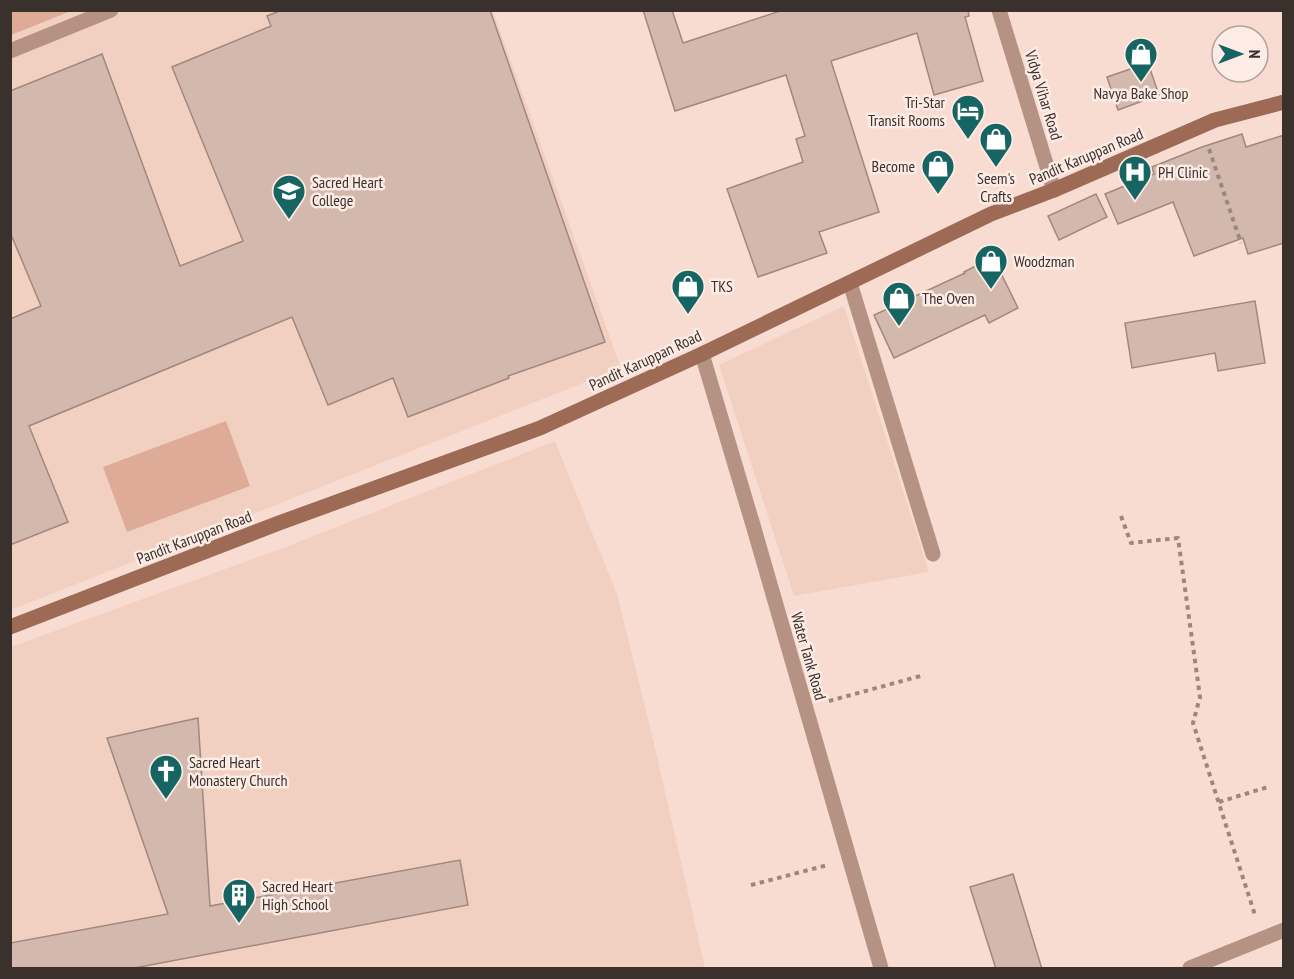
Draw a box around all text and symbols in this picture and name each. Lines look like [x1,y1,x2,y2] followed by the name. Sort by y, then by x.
[1210,24,1270,84] north arrow
[1123,36,1159,83] shop icon: Navya Bake Shop
[1021,47,1067,142] street label: Vidya Vihar Road
[1245,50,1265,58] text: N
[1094,83,1189,103] place label: Navya Bake Shop
[868,92,946,130] place label: Tri-Star Transit Rooms
[950,93,986,140] hotel icon: Tri-Star Transit Rooms
[978,121,1014,168] shop icon: Seem's Crafts
[1026,123,1146,189] street label: Pandit Karuppan Road
[920,148,956,195] shop icon: Become
[1117,154,1153,201] hospital icon: PH Clinic
[872,156,915,176] place label: Become
[1158,162,1208,182] place label: PH Clinic
[977,168,1015,206] place label: Seem's Crafts
[312,172,384,210] place label: Sacred Heart College
[271,173,307,220] school or university icon: Sacred Heart College
[973,243,1009,290] shop icon: Woodzman
[1014,251,1075,271] place label: Woodzman
[670,268,706,315] shop icon: TKS
[711,276,733,296] place label: TKS
[881,280,917,327] shop icon: The Oven
[922,288,975,308] place label: The Oven
[586,325,704,395] street label: Pandit Karuppan Road
[134,506,254,568] street label: Pandit Karuppan Road
[787,610,831,702] street label: Water Tank Road
[189,752,288,790] place label: Sacred Heart Monastery Church
[148,753,184,800] church icon: Sacred Heart Monastery Church
[262,876,334,914] place label: Sacred Heart High School
[221,877,257,924] building icon: Sacred Heart High School

